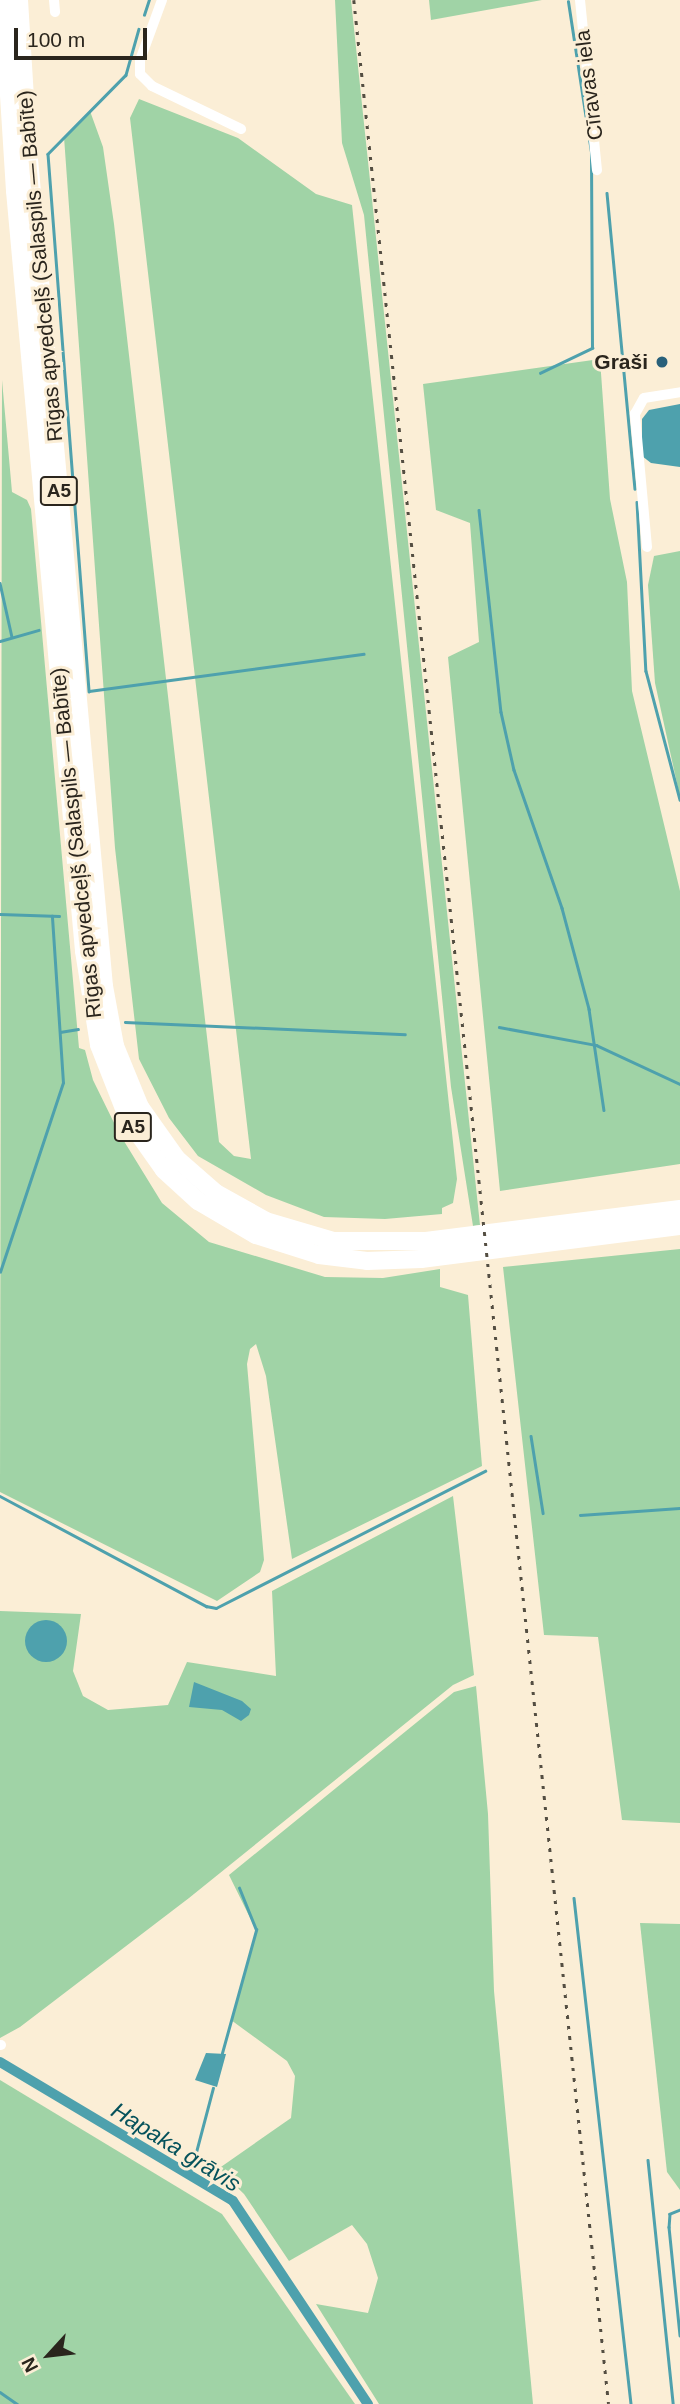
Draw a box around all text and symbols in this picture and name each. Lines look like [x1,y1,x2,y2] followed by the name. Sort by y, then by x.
[18,14,150,58] scale bar
[27,28,85,51] text: 100 m
[570,28,608,142] street label: Cīravas iela
[12,89,68,443] street label: Rīgas apvedceļš (Salaspils — Babīte)
[594,349,648,375] place label: Graši
[654,354,670,370] marker: Graši
[40,476,78,506] road number: A5
[45,666,107,1020] street label: Rīgas apvedceļš (Salaspils — Babīte)
[114,1112,152,1142] road number: A5
[106,2096,246,2198] water label: Hapaka grāvis
[14,2320,84,2390] north arrow
[17,2354,42,2376] text: N

